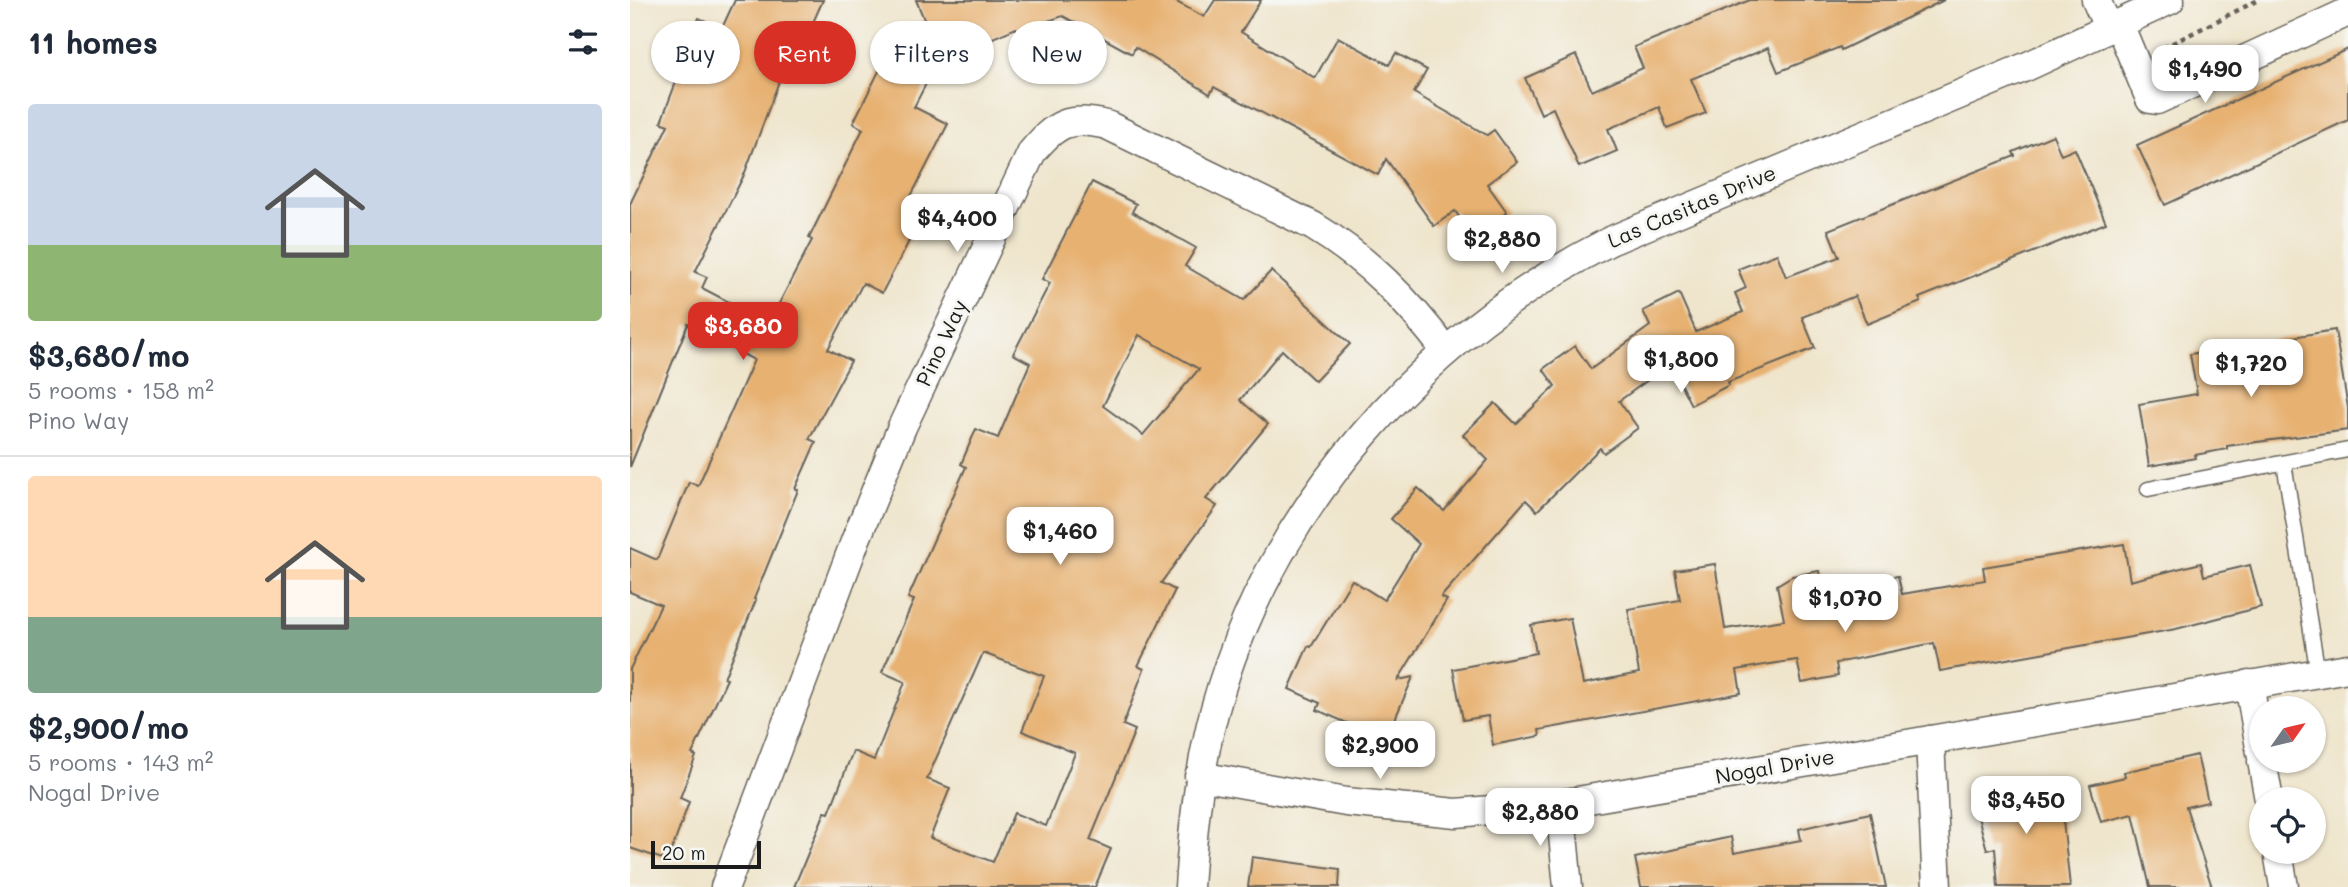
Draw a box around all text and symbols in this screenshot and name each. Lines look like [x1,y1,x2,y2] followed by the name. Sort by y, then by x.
[651,21,740,84] chip: Buy
[754,21,856,84] chip: Rent
[870,21,994,84] chip: Filters
[1008,21,1107,84] chip: New
[28,22,158,62] text: 11 homes
[564,23,602,61] icon: filters
[2148,46,2262,105] pin: $1,490
[2168,53,2242,83] text: $1,490
[252,150,378,276] icon: home
[1603,158,1780,253] street label: Las Casitas Drive
[900,194,1014,254] pin: $4,400
[917,202,997,232] text: $4,400
[1445,216,1559,275] pin: $2,880
[1463,223,1541,253] text: $2,880
[909,295,972,390] street label: Pino Way
[686,302,800,362] pin: $3,680
[704,310,782,340] text: $3,680
[28,335,189,375] text: $3,680/mo
[1624,336,1738,395] pin: $1,800
[2194,340,2308,399] pin: $1,720
[1643,343,1719,373] text: $1,800
[2215,347,2287,377] text: $1,720
[28,375,214,405] text: 5 rooms · 158 m²
[28,405,129,435] text: Pino Way
[1003,508,1117,567] pin: $1,460
[1023,515,1097,545] text: $1,460
[252,522,378,648] icon: home
[1788,574,1902,634] pin: $1,070
[1808,582,1882,612] text: $1,070
[2249,696,2326,774] north arrow
[2249,696,2326,864] map controls
[28,707,189,747] text: $2,900/mo
[1323,722,1437,781] pin: $2,900
[1341,729,1419,759] text: $2,900
[1713,742,1837,789] street label: Nogal Drive
[28,747,214,777] text: 5 rooms · 143 m²
[1969,776,2083,836] pin: $3,450
[28,777,160,807] text: Nogal Drive
[1987,784,2065,814] text: $3,450
[2249,787,2326,864] button: locate
[1483,788,1597,848] pin: $2,880
[1501,796,1579,826] text: $2,880
[651,838,761,870] scale bar
[662,840,706,865] text: 20 m

